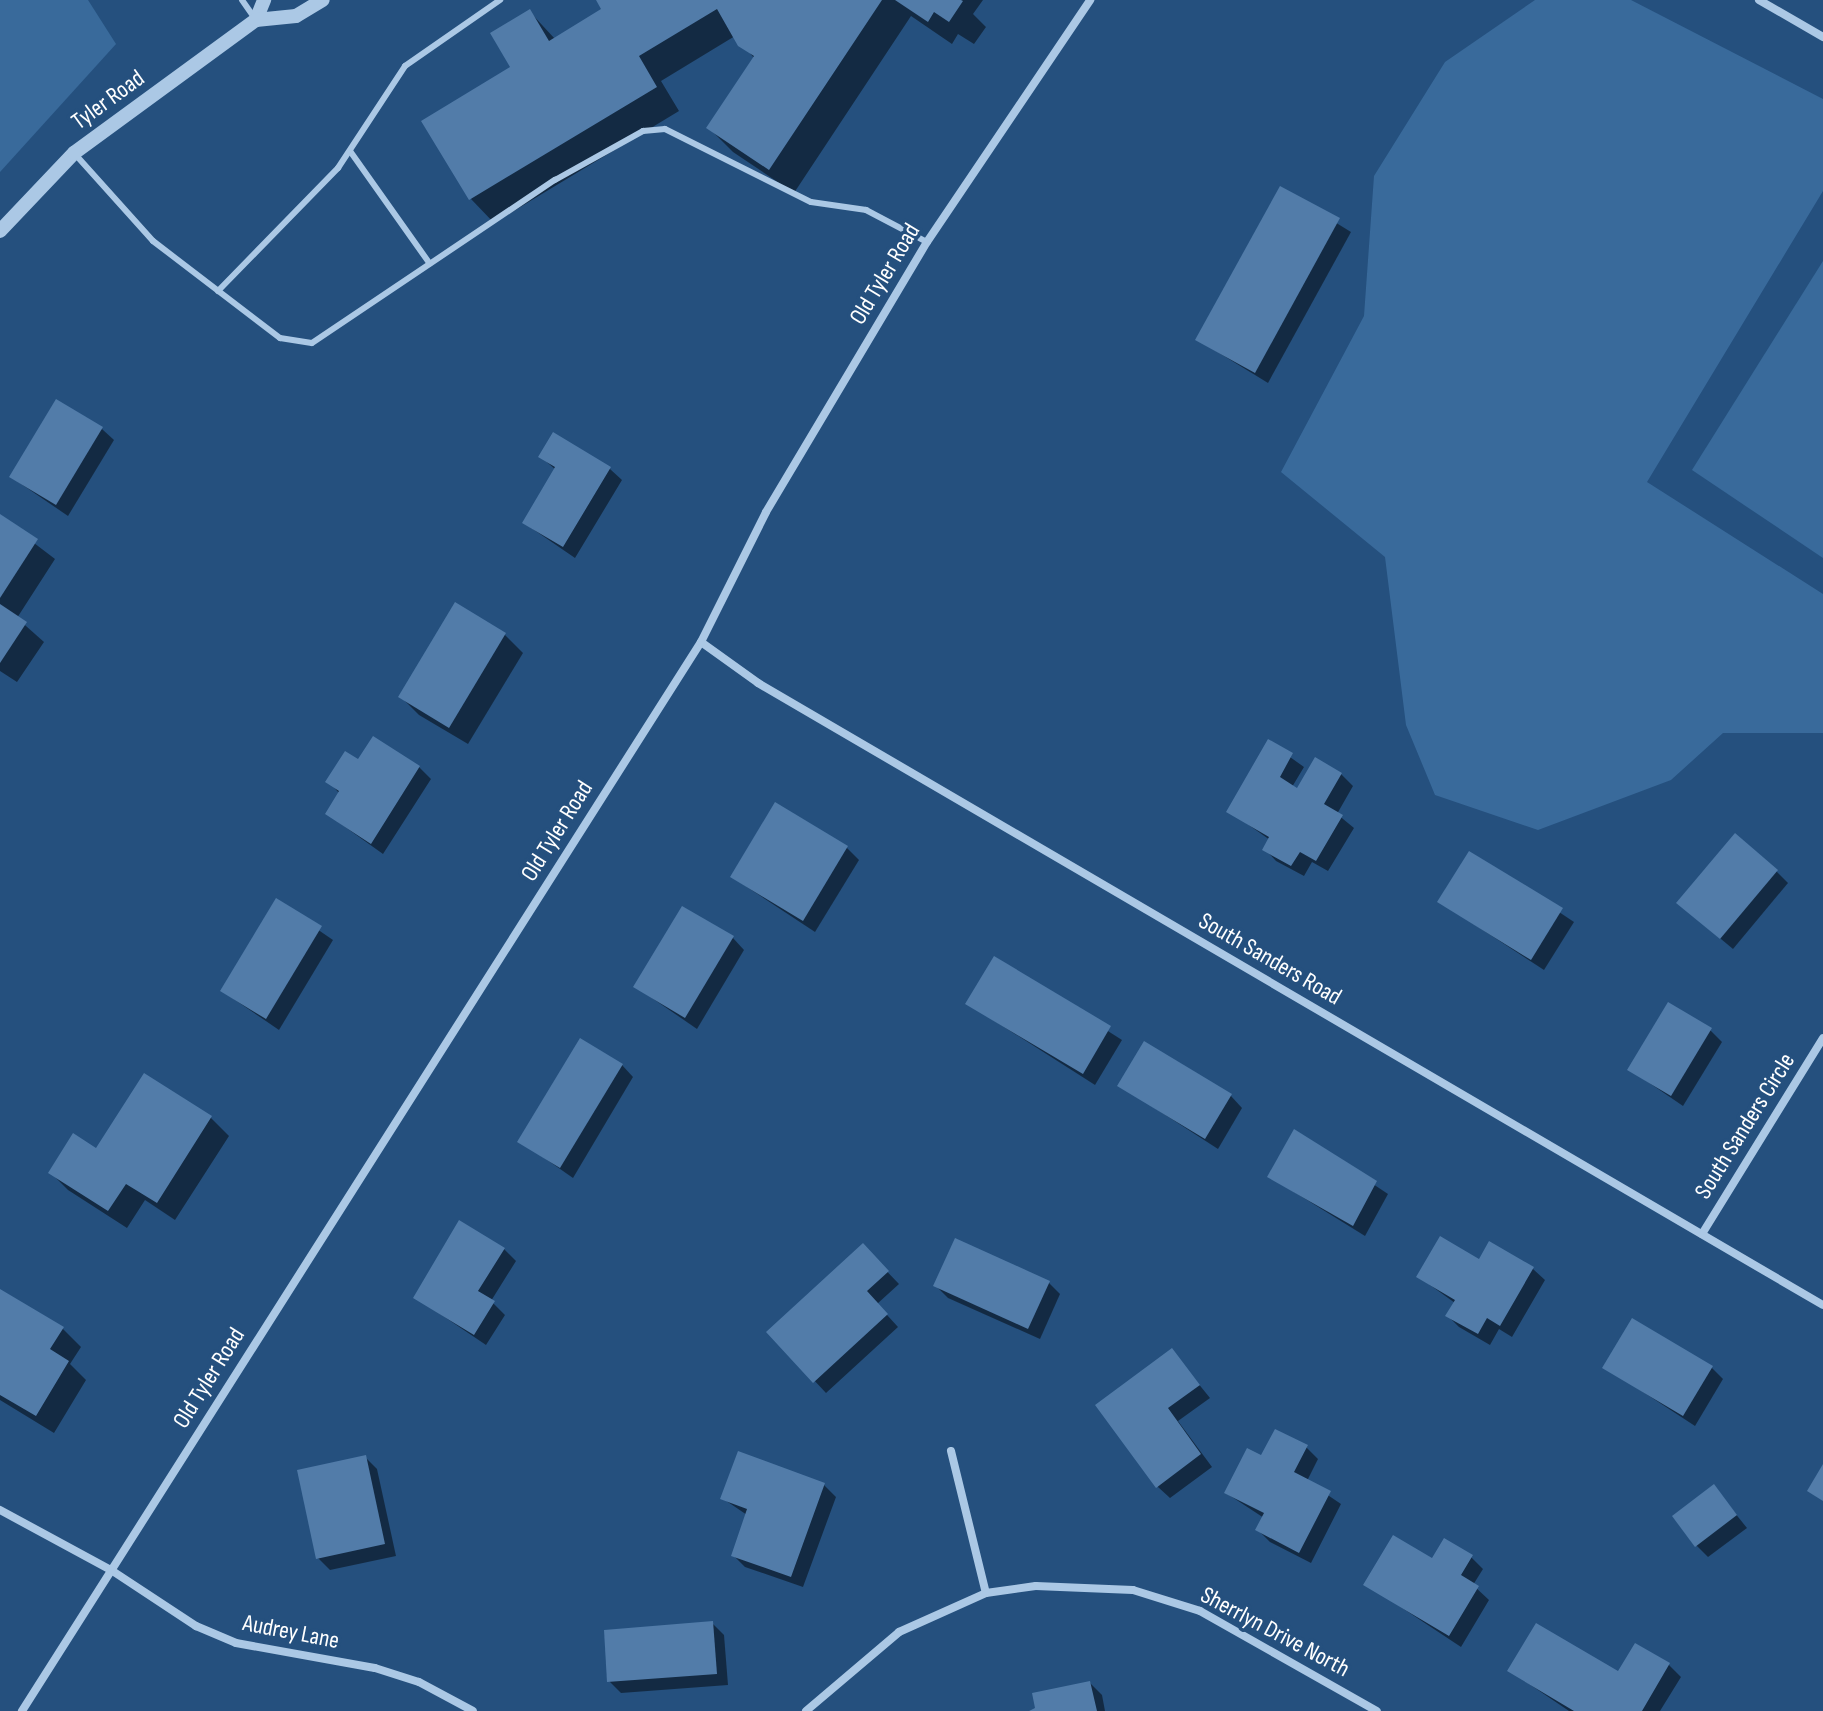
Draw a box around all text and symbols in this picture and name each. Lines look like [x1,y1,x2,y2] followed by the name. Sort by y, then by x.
[66,64,150,136] street label: Tyler Road
[844,218,926,330] street label: Old Tyler Road
[515,775,599,887] street label: Old Tyler Road
[1193,907,1347,1011] street label: South Sanders Road
[1689,1048,1801,1204] street label: South Sanders Circle
[167,1322,251,1434] street label: Old Tyler Road
[1196,1581,1354,1683] street label: Sherrlyn Drive North
[240,1609,342,1655] street label: Audrey Lane

